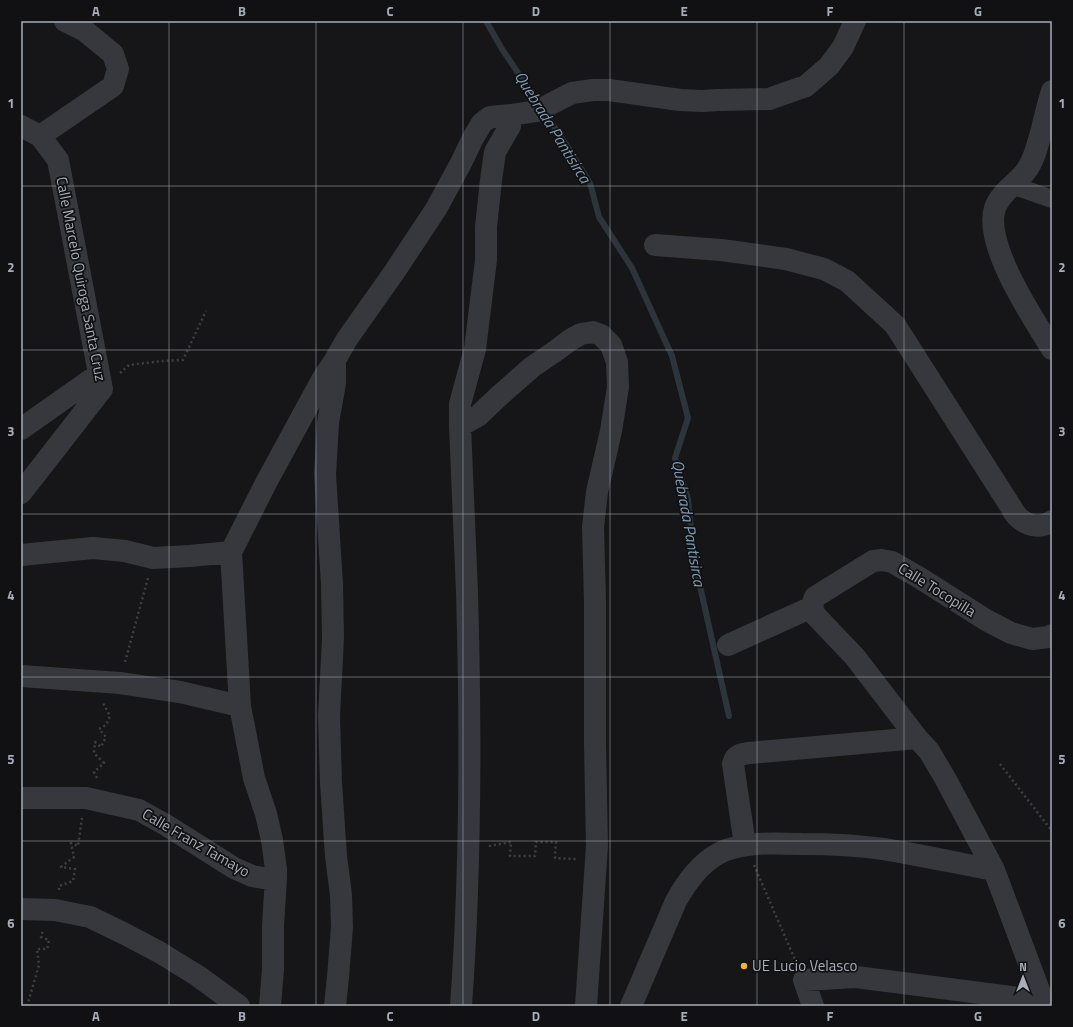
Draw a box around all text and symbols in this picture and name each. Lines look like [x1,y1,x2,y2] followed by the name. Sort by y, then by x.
[92,1,100,21] text: A
[238,1,246,21] text: B
[386,1,394,21] text: C
[532,1,540,21] text: D
[680,1,688,21] text: E
[827,1,834,21] text: F
[974,1,982,21] text: G
[509,66,598,189] water label: Quebrada Pantisirca
[7,93,15,113] text: 1
[1058,93,1066,113] text: 1
[50,175,113,383] street label: Calle Marcelo Quiroga Santa Cruz
[7,257,15,277] text: 2
[1058,257,1066,277] text: 2
[7,421,15,441] text: 3
[1058,421,1066,441] text: 3
[666,458,712,589] water label: Quebrada Pantisirca
[894,557,981,623] street label: Calle Tocopilla
[7,585,15,605] text: 4
[1058,585,1066,605] text: 4
[7,749,15,769] text: 5
[1058,749,1066,769] text: 5
[138,802,254,883] street label: Calle Franz Tamayo
[7,913,15,933] text: 6
[1058,913,1066,933] text: 6
[752,954,858,977] place label: UE Lucio Velasco
[1003,957,1043,997] north arrow
[1019,959,1027,975] text: N
[739,961,749,971] marker: UE Lucio Velasco
[92,1006,100,1026] text: A
[238,1006,246,1026] text: B
[386,1006,394,1026] text: C
[532,1006,540,1026] text: D
[680,1006,688,1026] text: E
[827,1006,834,1026] text: F
[974,1006,982,1026] text: G

